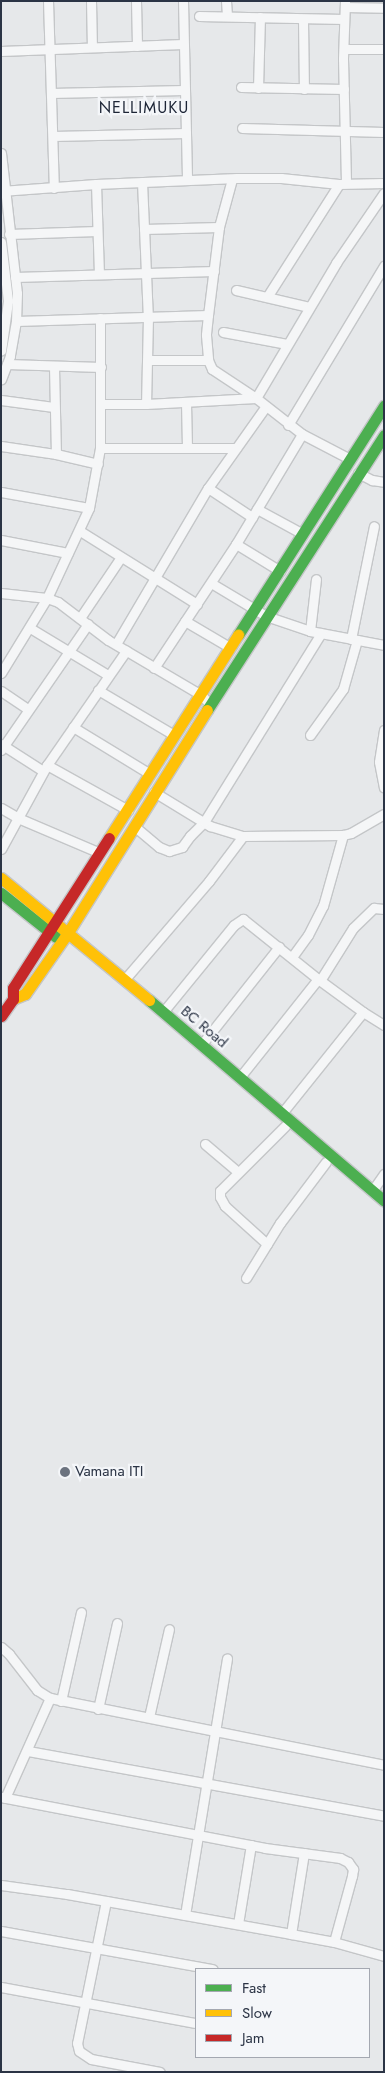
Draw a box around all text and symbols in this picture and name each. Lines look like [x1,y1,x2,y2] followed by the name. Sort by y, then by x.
[98,98,190,118] district label: NELLIMUKU
[177,1002,231,1052] street label: BC Road
[75,1463,143,1481] place label: Vamana ITI
[59,1466,71,1478] marker: Vamana ITI
[195,1968,370,2058] legend
[242,1977,266,1999] text: Fast
[242,2002,272,2024] text: Slow
[242,2027,265,2049] text: Jam

